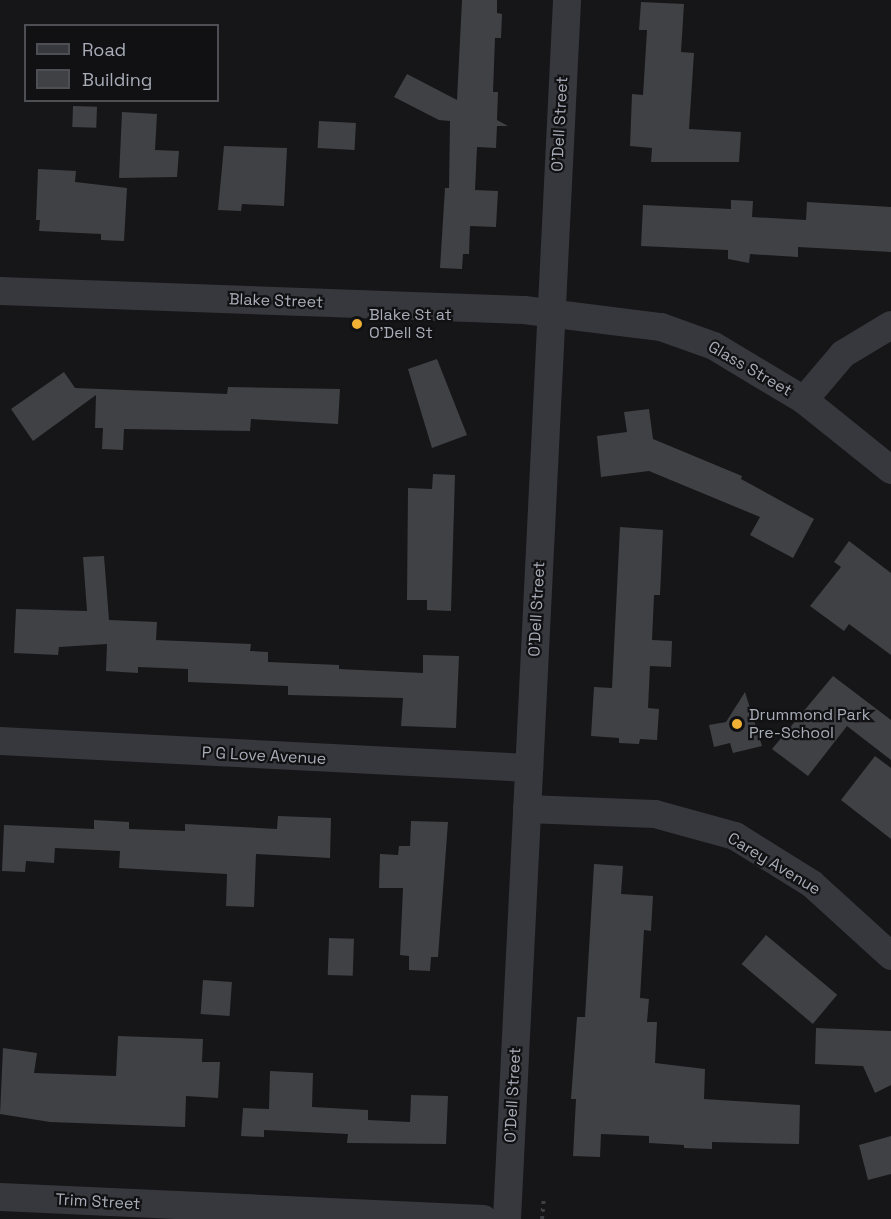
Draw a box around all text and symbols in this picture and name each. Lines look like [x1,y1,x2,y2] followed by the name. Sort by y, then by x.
[24,24,219,102] legend
[82,38,126,61] text: Road
[82,68,152,91] text: Building
[548,76,572,172] street label: O'Dell Street
[229,290,323,312] street label: Blake Street
[369,305,452,343] place label: Blake St at O'Dell St
[350,317,364,331] marker: Blake St at O'Dell St
[705,337,795,401] street label: Glass Street
[525,561,549,657] street label: O'Dell Street
[749,705,870,743] place label: Drummond Park Pre-School
[730,717,744,731] marker: Drummond Park Pre-School
[201,743,327,769] street label: P G Love Avenue
[724,829,824,899] street label: Carey Avenue
[501,1047,525,1143] street label: O'Dell Street
[55,1190,141,1214] street label: Trim Street

